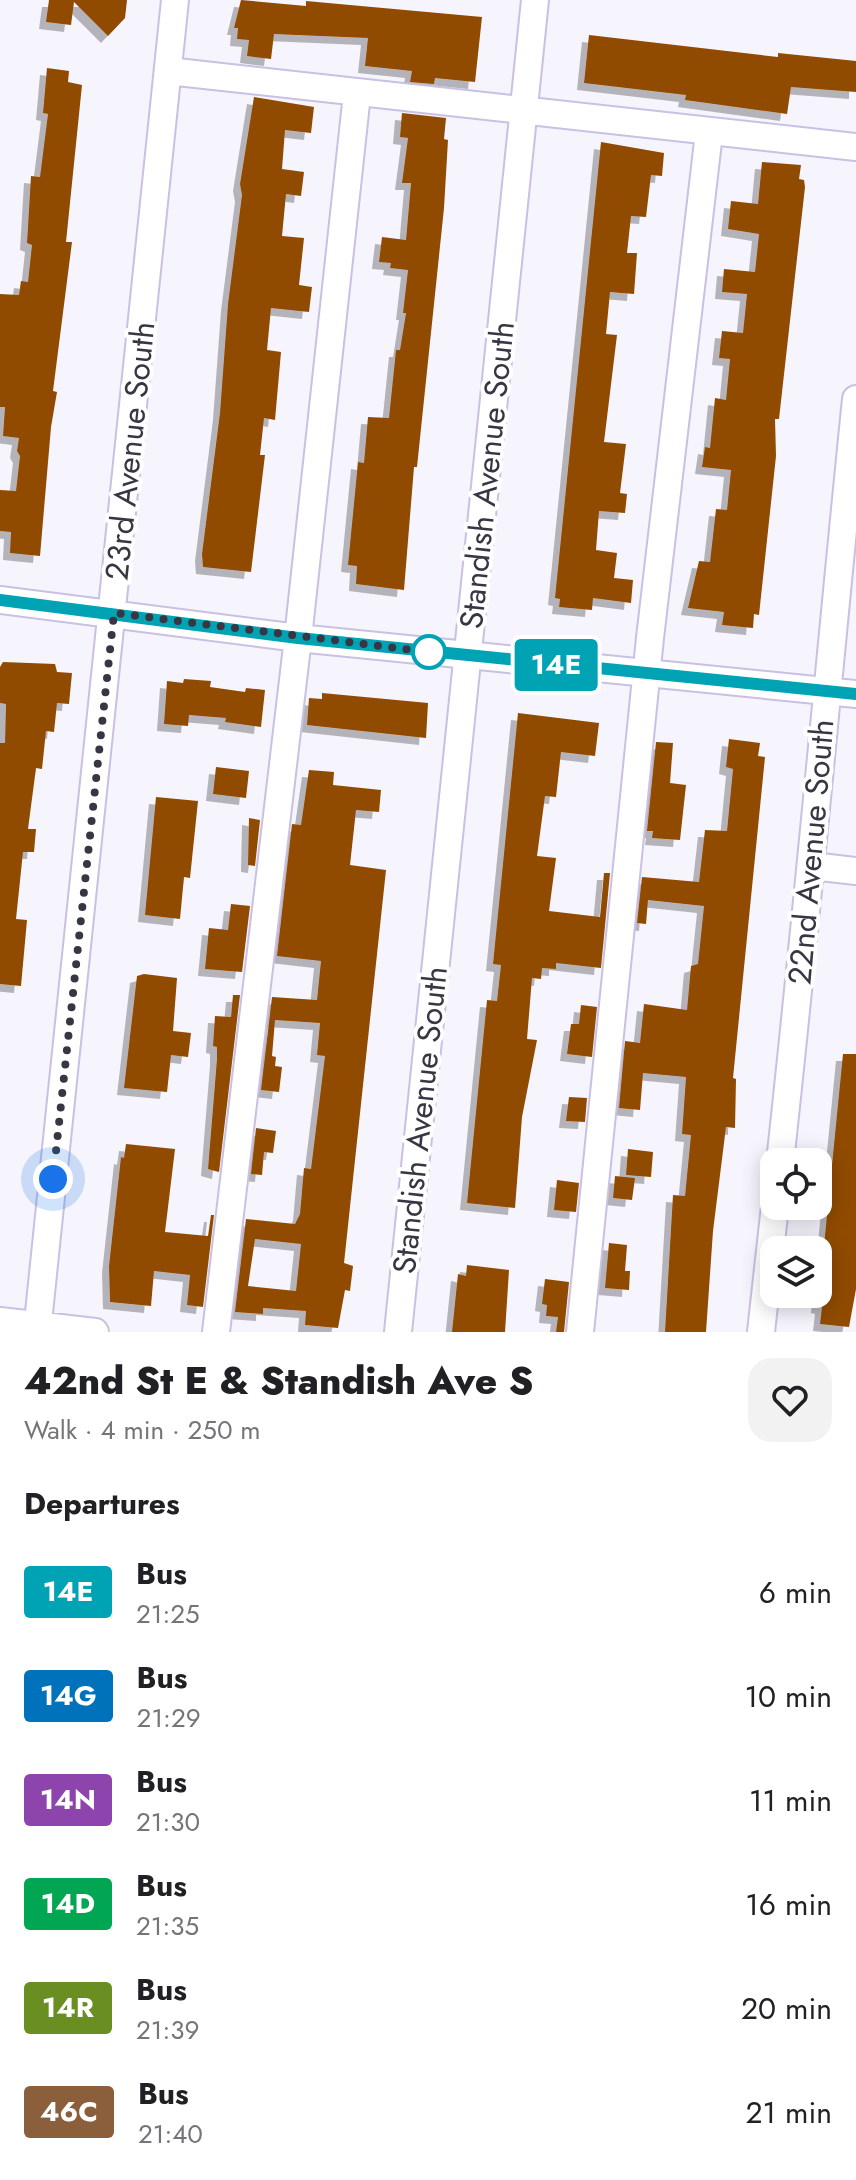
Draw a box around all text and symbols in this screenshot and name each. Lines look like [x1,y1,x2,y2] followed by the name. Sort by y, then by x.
[94,319,166,583] street label: 23rd Avenue South
[448,319,526,631] street label: Standish Avenue South
[412,635,446,669] unlabelled marker
[510,639,602,691] line badge: 14E
[531,644,581,685] text: 14E
[776,717,846,987] street label: 22nd Avenue South
[381,964,459,1276] street label: Standish Avenue South
[760,1148,832,1308] map controls
[760,1148,832,1220] button: locate
[33,1159,73,1199] your location
[760,1236,832,1308] button: layers
[24,1353,533,1408] text: 42nd St E & Standish Ave S
[748,1358,832,1442] button: heart
[24,1411,261,1449] text: Walk · 4 min · 250 m
[24,1482,180,1525] text: Departures
[136,1552,187,1595] text: Bus
[43,1571,93,1612] text: 14E
[759,1571,832,1614] text: 6 min
[136,1595,200,1633] text: 21:25
[137,1656,187,1699] text: Bus
[40,1675,97,1716] text: 14G
[745,1675,832,1718] text: 10 min
[137,1699,201,1737] text: 21:29
[136,1760,187,1803] text: Bus
[40,1779,96,1820] text: 14N
[749,1779,832,1822] text: 11 min
[136,1803,200,1841] text: 21:30
[136,1864,187,1907] text: Bus
[41,1883,95,1924] text: 14D
[745,1883,832,1926] text: 16 min
[136,1907,199,1945] text: 21:35
[136,1968,187,2011] text: Bus
[42,1987,94,2028] text: 14R
[741,1987,832,2030] text: 20 min
[136,2011,199,2049] text: 21:39
[138,2072,189,2115] text: Bus
[40,2091,98,2132] text: 46C
[745,2091,832,2134] text: 21 min
[138,2115,203,2153] text: 21:40

